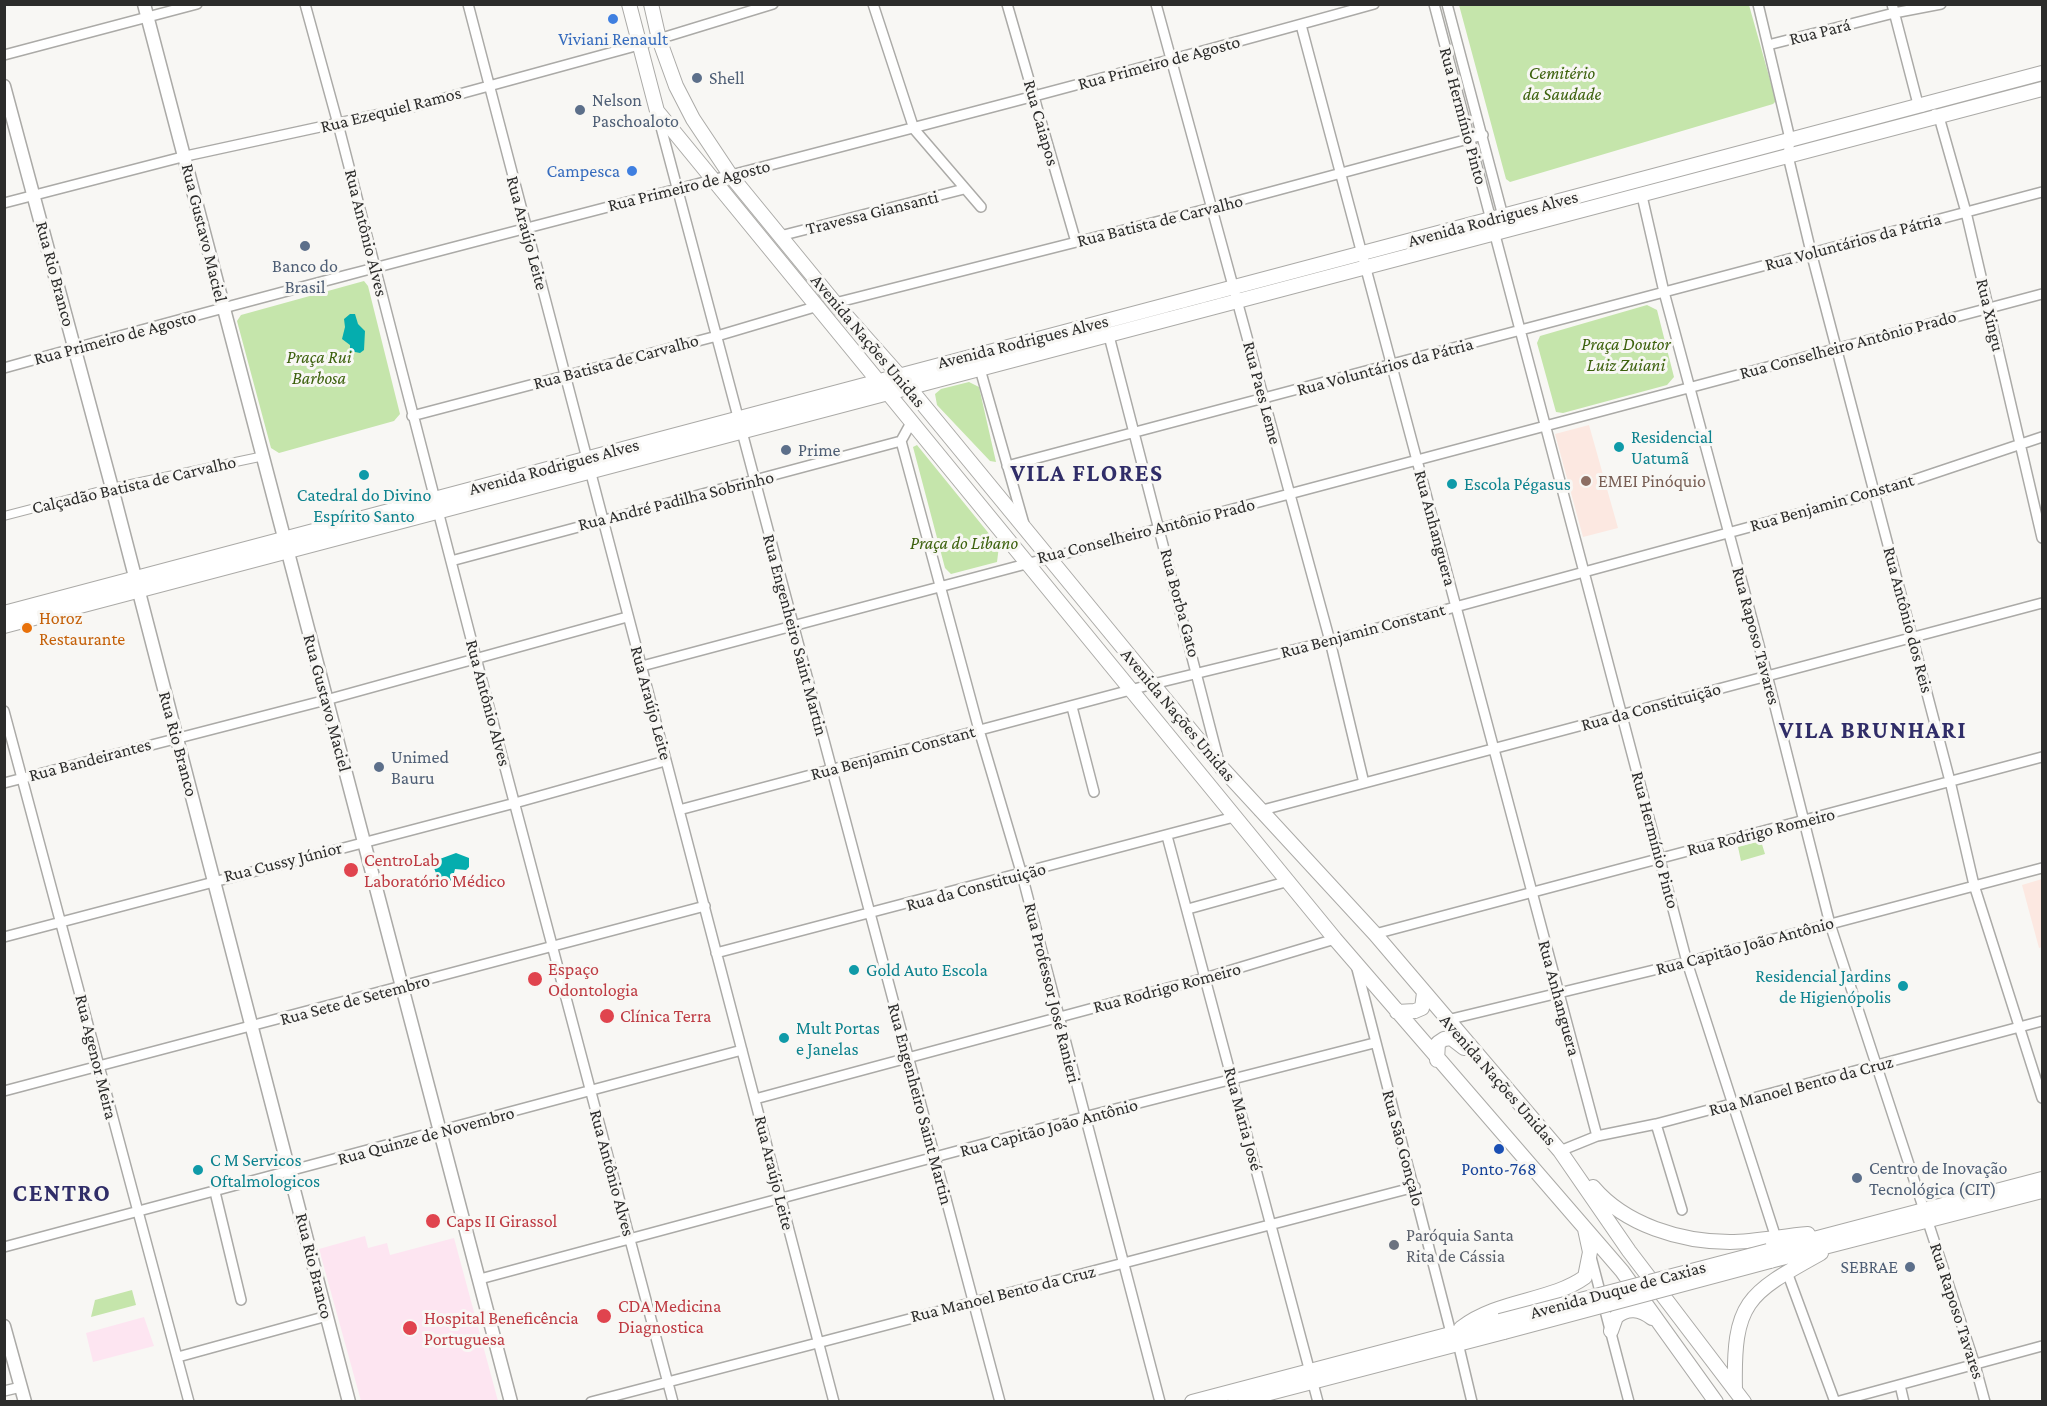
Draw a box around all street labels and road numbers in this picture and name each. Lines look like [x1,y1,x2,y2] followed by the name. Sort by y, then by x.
[1787,14,1853,50] street label: Rua Pará
[1076,31,1242,95] street label: Rua Primeiro de Agosto
[1434,45,1492,187] street label: Rua Hermínio Pinto
[1018,78,1064,168] street label: Rua Caiapos
[318,82,464,138] street label: Rua Ezequiel Ramos
[605,155,773,217] street label: Rua Primeiro de Agosto
[176,162,232,304] street label: Rua Gustavo Maciel
[340,167,392,299] street label: Rua Antônio Alves
[501,174,553,292] street label: Rua Araújo Leite
[803,186,941,240] street label: Travessa Giansanti
[1405,186,1581,252] street label: Avenida Rodrigues Alves
[1075,190,1245,252] street label: Rua Batista de Carvalho
[1762,208,1944,276] street label: Rua Voluntários da Pátria
[31,219,79,329] street label: Rua Rio Branco
[806,270,930,412] street label: Avenida Nações Unidas
[1971,277,2009,353] street label: Rua Xingu
[32,306,198,370] street label: Rua Primeiro de Agosto
[1737,306,1959,384] street label: Rua Conselheiro Antônio Prado
[935,310,1111,374] street label: Avenida Rodrigues Alves
[531,330,701,394] street label: Rua Batista de Carvalho
[1294,333,1476,401] street label: Rua Voluntários da Pátria
[1238,339,1286,447] street label: Rua Paes Leme
[466,434,642,500] street label: Avenida Rodrigues Alves
[30,451,238,519] street label: Calçadão Batista de Carvalho
[576,466,776,536] street label: Rua André Padilha Sobrinho
[1409,468,1461,588] street label: Rua Anhanguera
[1748,469,1916,537] street label: Rua Benjamin Constant
[1035,493,1257,569] street label: Rua Conselheiro Antônio Prado
[758,532,832,738] street label: Rua Engenheiro Saint Martin
[1878,544,1938,696] street label: Rua Antônio dos Reis
[1155,546,1205,660] street label: Rua Borba Gato
[1727,565,1785,707] street label: Rua Raposo Tavares
[1278,599,1448,663] street label: Rua Benjamin Constant
[298,632,356,774] street label: Rua Gustavo Maciel
[461,637,515,769] street label: Rua Antônio Alves
[625,644,677,762] street label: Rua Araújo Leite
[1116,644,1240,786] street label: Avenida Nações Unidas
[1579,678,1723,736] street label: Rua da Constituição
[154,689,202,799] street label: Rua Rio Branco
[808,721,978,785] street label: Rua Benjamin Constant
[26,733,154,787] street label: Rua Bandeirantes
[1626,769,1684,911] street label: Rua Hermínio Pinto
[1685,803,1837,861] street label: Rua Rodrigo Romeiro
[221,837,345,887] street label: Rua Cussy Júnior
[904,858,1048,916] street label: Rua da Constituição
[1019,901,1085,1085] street label: Rua Professor José Ranieri
[1654,912,1836,980] street label: Rua Capitão João Antônio
[1533,938,1585,1058] street label: Rua Anhanguera
[1091,958,1243,1018] street label: Rua Rodrigo Romeiro
[278,970,432,1030] street label: Rua Sete de Setembro
[70,992,122,1122] street label: Rua Agenor Meira
[883,1001,957,1207] street label: Rua Engenheiro Saint Martin
[1435,1010,1561,1150] street label: Avenida Nações Unidas
[1707,1051,1895,1121] street label: Rua Manoel Bento da Cruz
[1219,1065,1267,1173] street label: Rua Maria José
[1377,1087,1429,1209] street label: Rua São Gonçalo
[958,1094,1140,1162] street label: Rua Capitão João Antônio
[335,1102,517,1170] street label: Rua Quinze de Novembro
[585,1107,639,1239] street label: Rua Antônio Alves
[749,1113,799,1233] street label: Rua Araújo Leite
[290,1211,338,1321] street label: Rua Rio Branco
[1925,1240,1989,1382] street label: Rua Raposo Tavares
[1528,1256,1708,1324] street label: Avenida Duque de Caxias
[908,1261,1098,1327] street label: Rua Manoel Bento da Cruz

